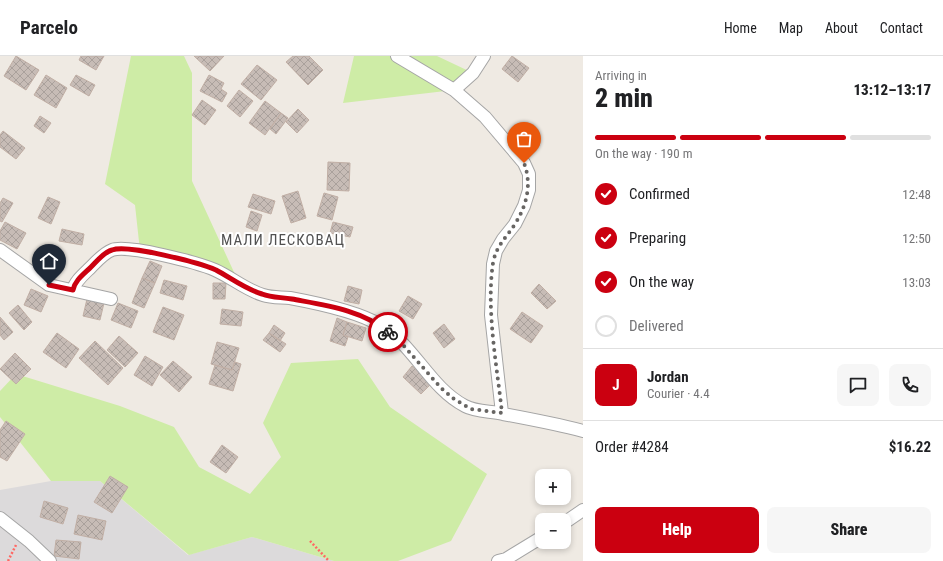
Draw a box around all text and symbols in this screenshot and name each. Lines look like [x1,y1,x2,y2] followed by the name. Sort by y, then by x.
[20,16,78,39] text: Parcelo
[724,20,757,36] text: Home
[779,20,803,36] text: Map
[825,20,858,36] text: About
[880,20,923,36] text: Contact
[595,68,647,83] text: Arriving in
[853,81,931,99] text: 13:12–13:17
[595,83,653,113] text: 2 min
[507,122,541,163] pin
[513,128,535,150] icon: bag
[595,146,692,161] text: On the way · 190 m
[595,183,617,205] icon: check
[629,185,690,203] text: Confirmed
[902,187,931,202] text: 12:48
[595,227,617,249] icon: check
[629,229,686,247] text: Preparing
[221,231,345,249] district label: МАЛИ ЛЕСКОВАЦ
[902,231,931,246] text: 12:50
[32,244,66,285] pin
[38,250,60,272] icon: home
[595,271,617,293] icon: check
[629,273,694,291] text: On the way
[902,275,931,290] text: 13:03
[368,312,408,352] courier
[629,317,684,335] text: Delivered
[377,321,399,343] icon: bike
[837,364,879,406] button: chat
[889,364,931,406] button: phone
[647,368,689,386] text: Jordan
[612,376,620,394] text: J
[647,386,710,401] text: Courier · 4.4
[595,438,669,456] text: Order #4284
[889,438,931,456] text: $16.22
[535,469,571,549] map controls
[535,469,571,505] button: +
[595,507,759,553] button: Help
[767,507,931,553] button: Share
[535,513,571,549] button: −

